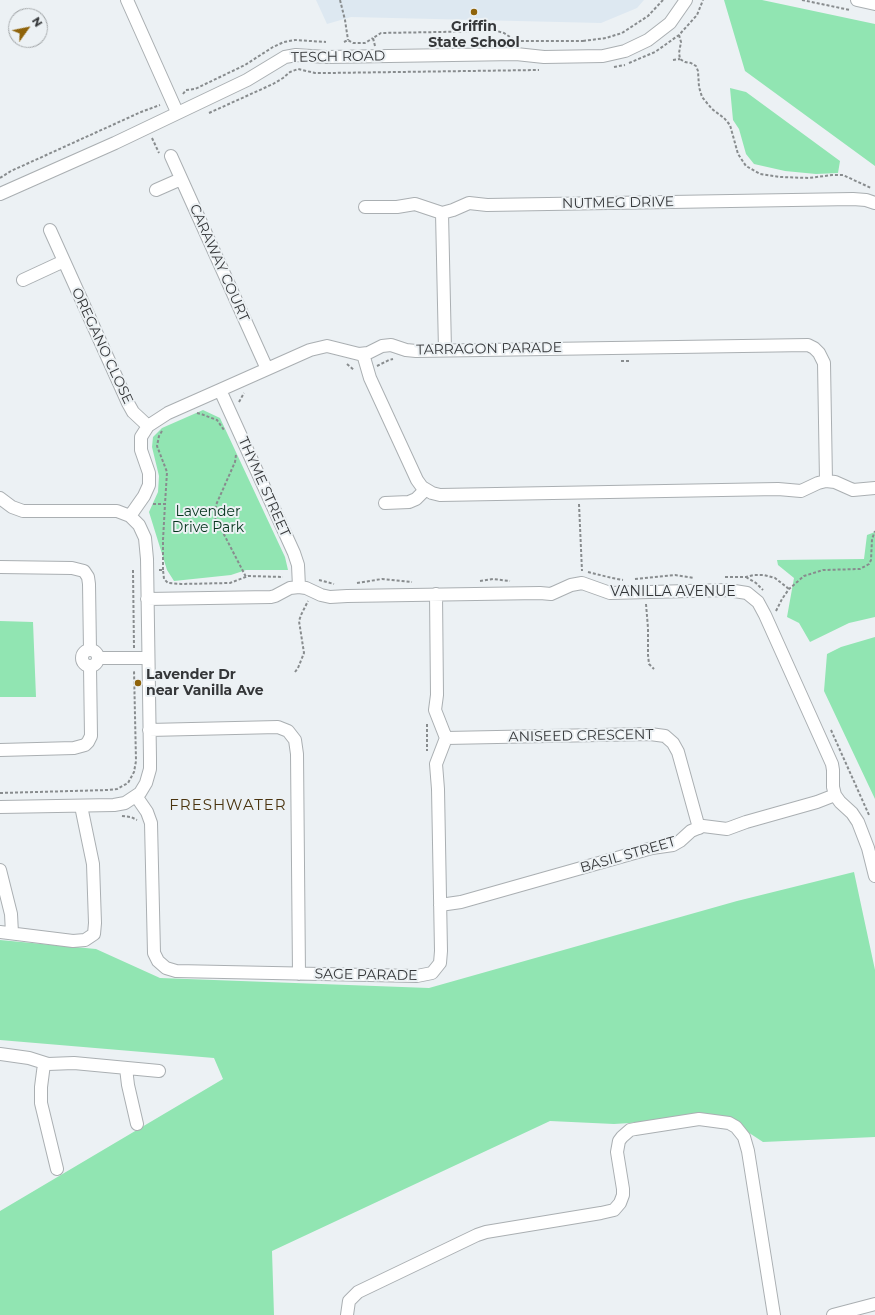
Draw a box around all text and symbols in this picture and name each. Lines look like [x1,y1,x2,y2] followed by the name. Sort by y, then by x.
[469,7,479,17] marker: Griffin State School
[8,8,48,48] north arrow
[29,14,46,30] text: N
[428,19,520,52] place label: Griffin State School
[291,48,385,66] street label: TESCH ROAD
[562,194,674,212] street label: NUTMEG DRIVE
[186,202,252,324] street label: CARAWAY COURT
[68,285,136,407] street label: OREGANO CLOSE
[416,339,562,359] street label: TARRAGON PARADE
[234,434,294,540] street label: THYME STREET
[172,504,244,536] park label: Lavender Drive Park
[610,584,736,600] street label: VANILLA AVENUE
[146,667,264,700] place label: Lavender Dr near Vanilla Ave
[133,678,143,688] marker: Lavender Dr near Vanilla Ave
[508,726,654,746] street label: ANISEED CRESCENT
[169,797,287,815] district label: FRESHWATER
[578,833,678,877] street label: BASIL STREET
[314,966,418,984] street label: SAGE PARADE

